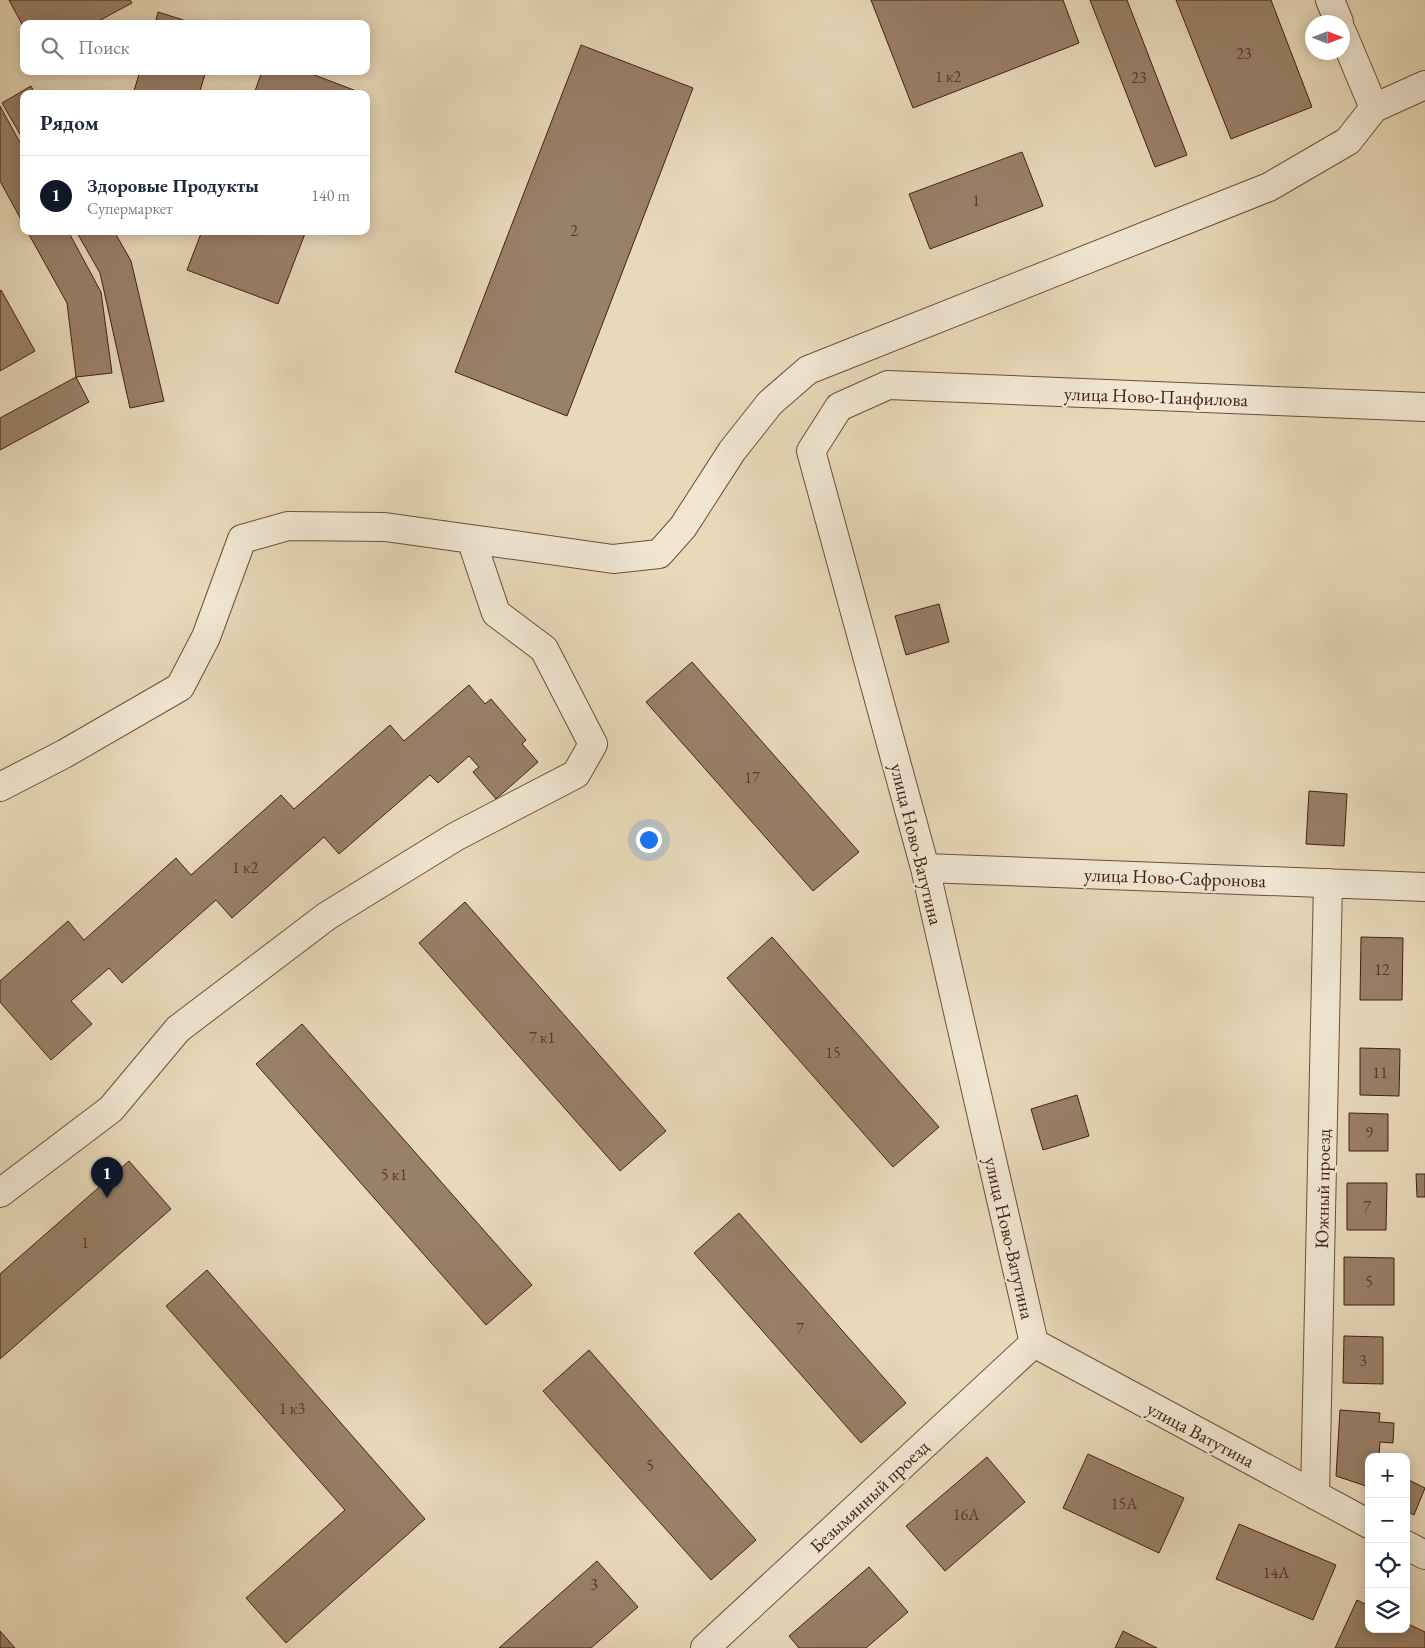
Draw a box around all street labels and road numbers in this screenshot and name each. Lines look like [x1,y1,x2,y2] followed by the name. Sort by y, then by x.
[1064,381,1249,412] street label: улица Ново-Панфилова
[884,761,949,928] street label: улица Ново-Ватутина
[1084,862,1267,893] street label: улица Ново-Сафронова
[1309,1128,1336,1249] street label: Южный проезд
[979,1155,1040,1322] street label: улица Ново-Ватутина
[1143,1396,1259,1473] street label: улица Ватутина
[804,1434,935,1558] street label: Безымянный проезд

